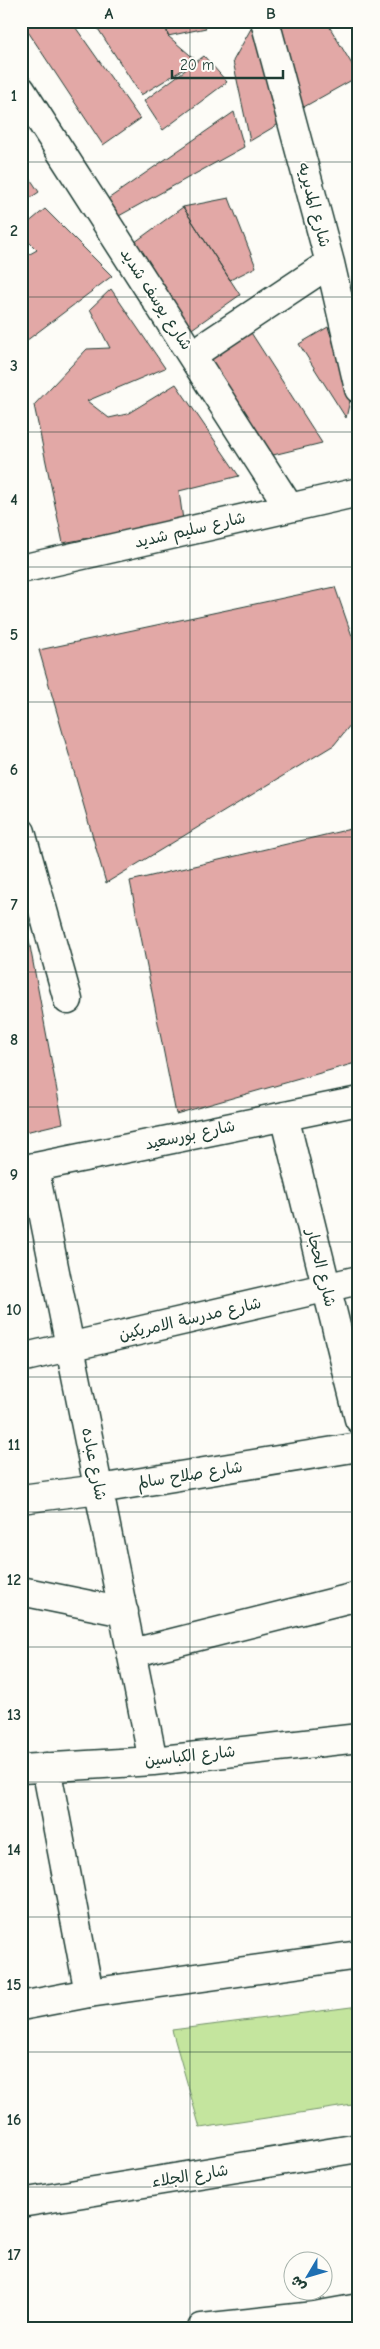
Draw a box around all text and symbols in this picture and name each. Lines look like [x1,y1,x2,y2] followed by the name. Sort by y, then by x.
[105,5,114,23] text: A
[266,5,276,23] text: B
[172,48,284,80] scale bar
[180,56,214,74] text: 20 m
[11,87,17,105] text: 1
[292,161,334,250] street label: شارع المديريه
[10,222,18,240] text: 2
[115,245,196,355] street label: شارع يوسف شديد
[10,357,18,375] text: 3
[10,491,18,509] text: 4
[133,508,248,554] street label: شارع سليم شديد
[10,626,18,644] text: 5
[10,761,18,779] text: 6
[10,896,18,914] text: 7
[10,1031,18,1049] text: 8
[143,1117,237,1155] street label: شارع بورسعيد
[10,1166,18,1184] text: 9
[300,1225,339,1309] street label: شارع الحجار
[117,1294,263,1346] street label: شارع مدرسة الامريكين
[6,1301,22,1319] text: 10
[76,1426,110,1502] street label: شارع عباده
[8,1436,20,1454] text: 11
[136,1458,244,1495] street label: شارع صلاح سالم
[7,1571,21,1589] text: 12
[7,1706,21,1724] text: 13
[144,1742,236,1772] street label: شارع الكباسين
[7,1841,21,1859] text: 14
[7,1976,21,1994] text: 15
[7,2111,21,2129] text: 16
[150,2161,230,2193] street label: شارع الجلاء
[7,2246,22,2264] text: 17
[282,2252,332,2302] north arrow
[287,2272,310,2295] text: ش

